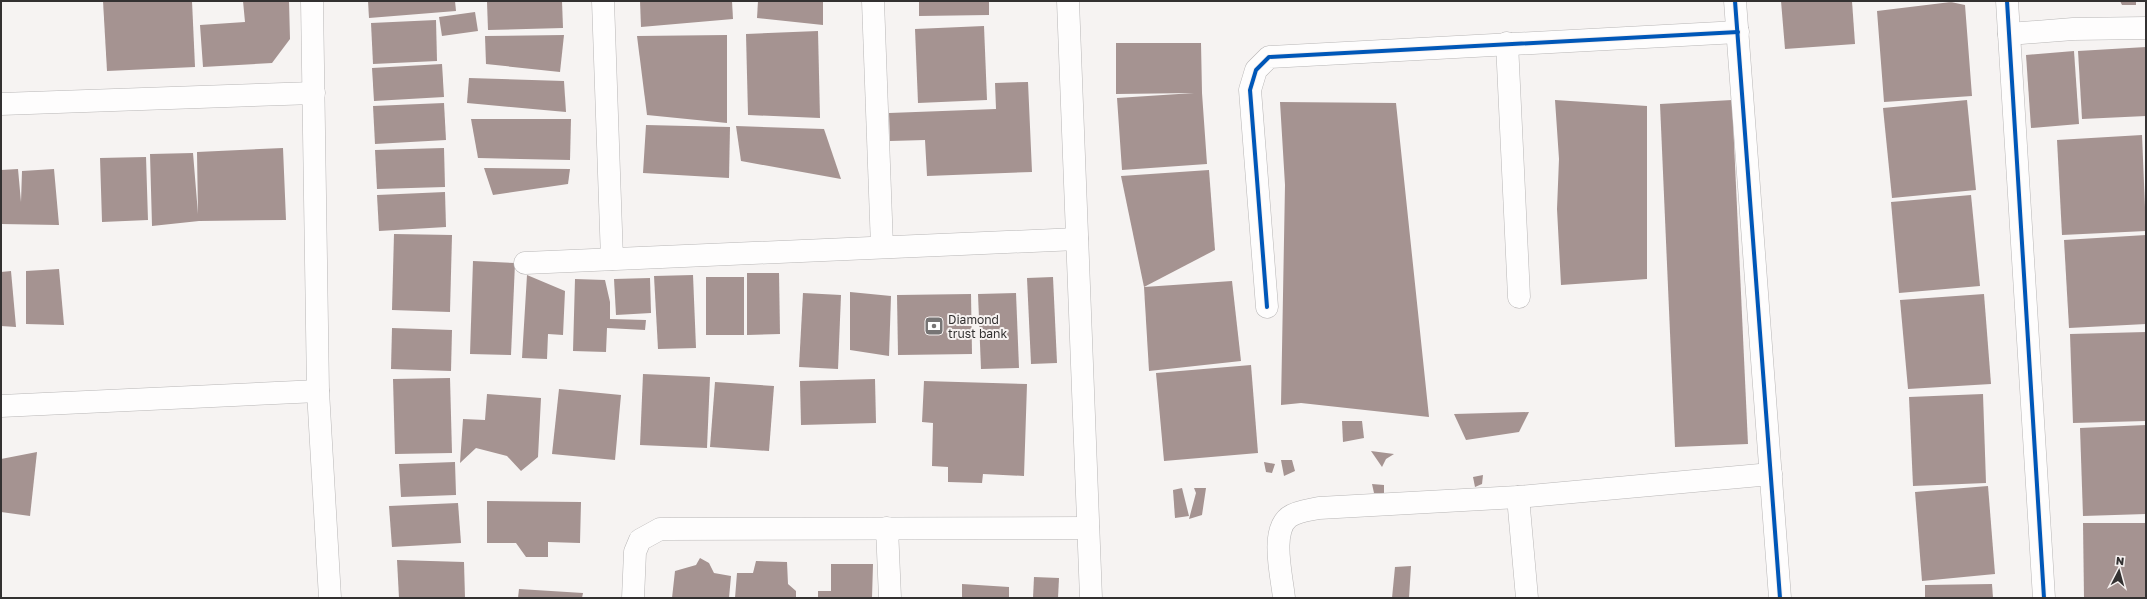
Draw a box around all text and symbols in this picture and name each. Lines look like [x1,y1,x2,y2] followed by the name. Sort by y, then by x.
[948,312,1007,341] place label: Diamond trust bank
[923,315,945,337] bank icon: Diamond trust bank
[2099,551,2139,591] north arrow
[2115,554,2125,567] text: N

